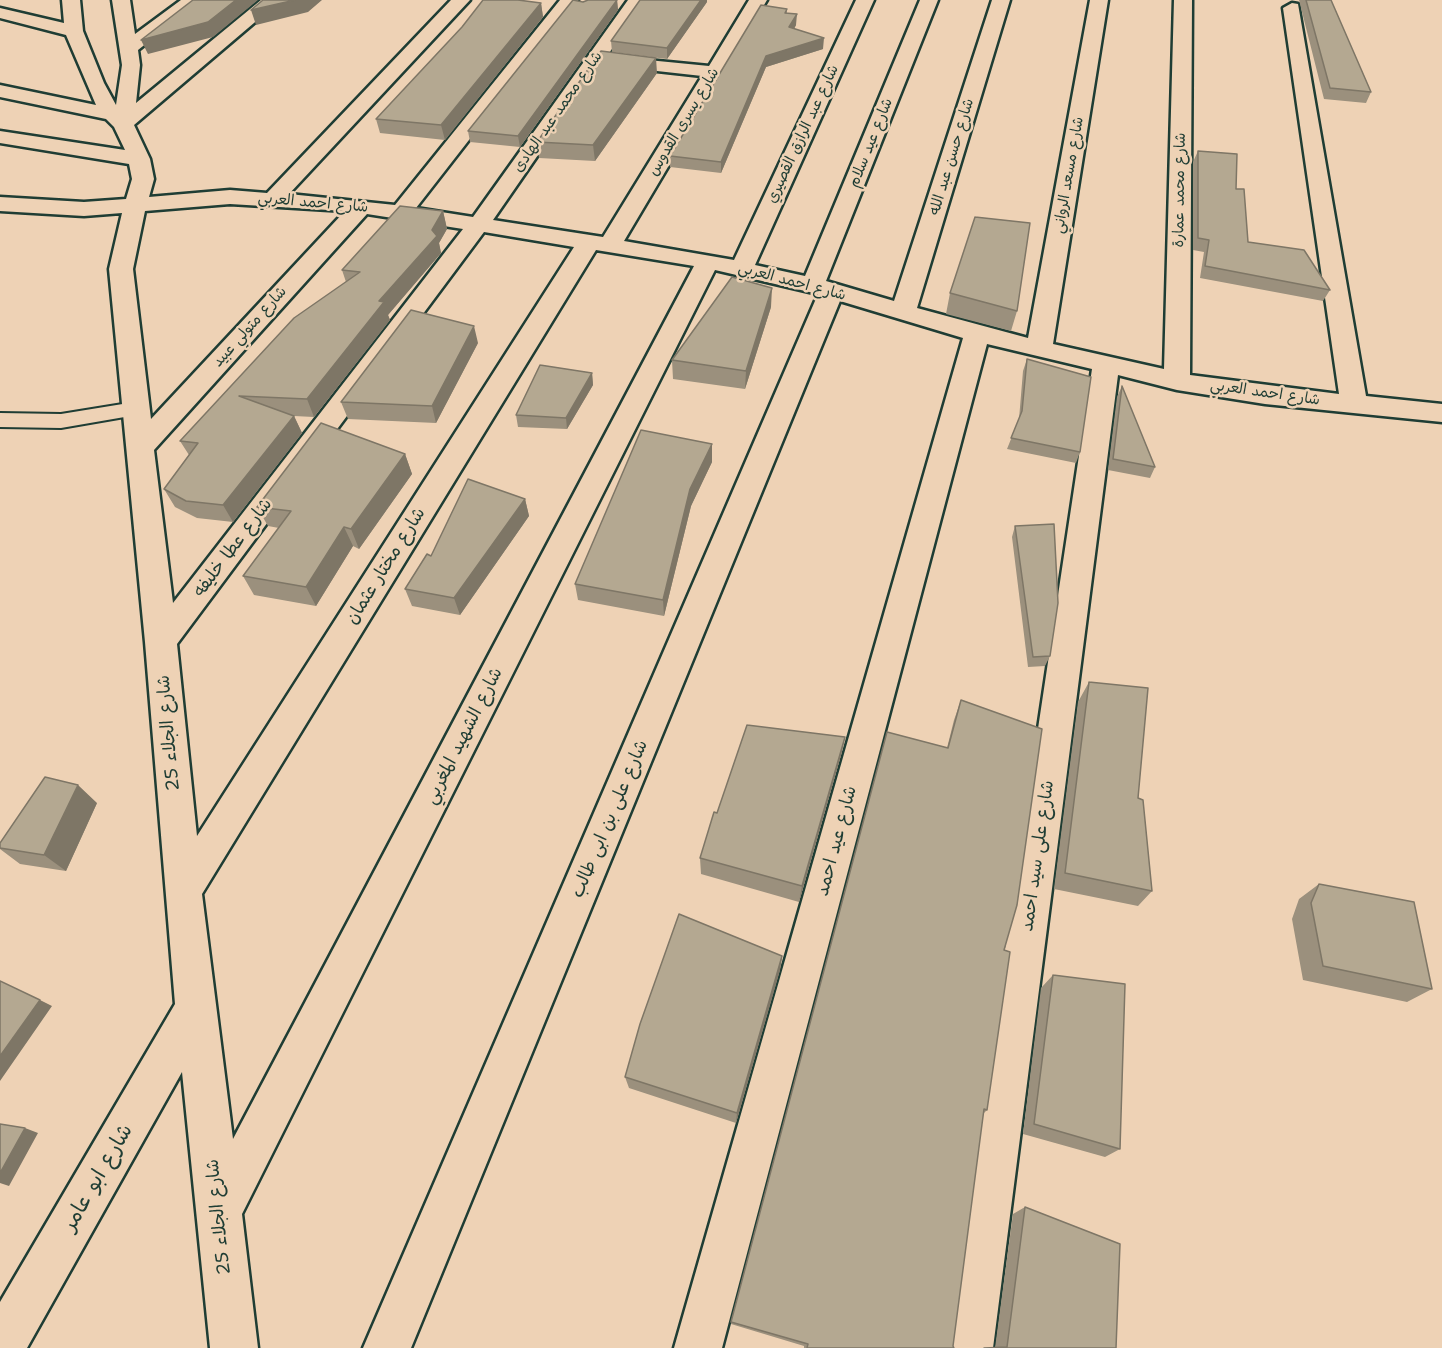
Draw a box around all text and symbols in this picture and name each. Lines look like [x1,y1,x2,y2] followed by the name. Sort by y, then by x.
[510,48,606,176] street label: شارع محمد عبد الهادى
[763,62,843,206] street label: شارع عبد الرازق القصيري
[645,65,723,179] street label: شارع يسرى القدوس
[845,96,897,190] street label: شارع عيد سلام
[926,96,978,218] street label: شارع حسن عبد الله
[1050,115,1088,235] street label: شارع مسعد الرواني
[1170,132,1190,248] street label: شارع محمد عمارة
[257,189,369,217] street label: شارع احمد العربي
[736,259,848,305] street label: شارع احمد العربي
[209,283,291,371] street label: شارع متولي عبيد
[1209,376,1321,410] street label: شارع احمد العربي
[189,494,277,602] street label: شارع عطا خليفه
[341,504,431,628] street label: شارع مختار عثمان
[420,664,508,808] street label: شارع الشهيد المغربي
[153,674,185,792] street label: شارع الجلاء 25
[567,737,653,901] street label: شارع على بن ابى طالب
[1017,779,1059,933] street label: شارع على سيد احمد
[812,784,862,898] street label: شارع عيد احمد
[57,1120,139,1236] street label: شارع ابو عامر
[202,1158,236,1276] street label: شارع الجلاء 25

